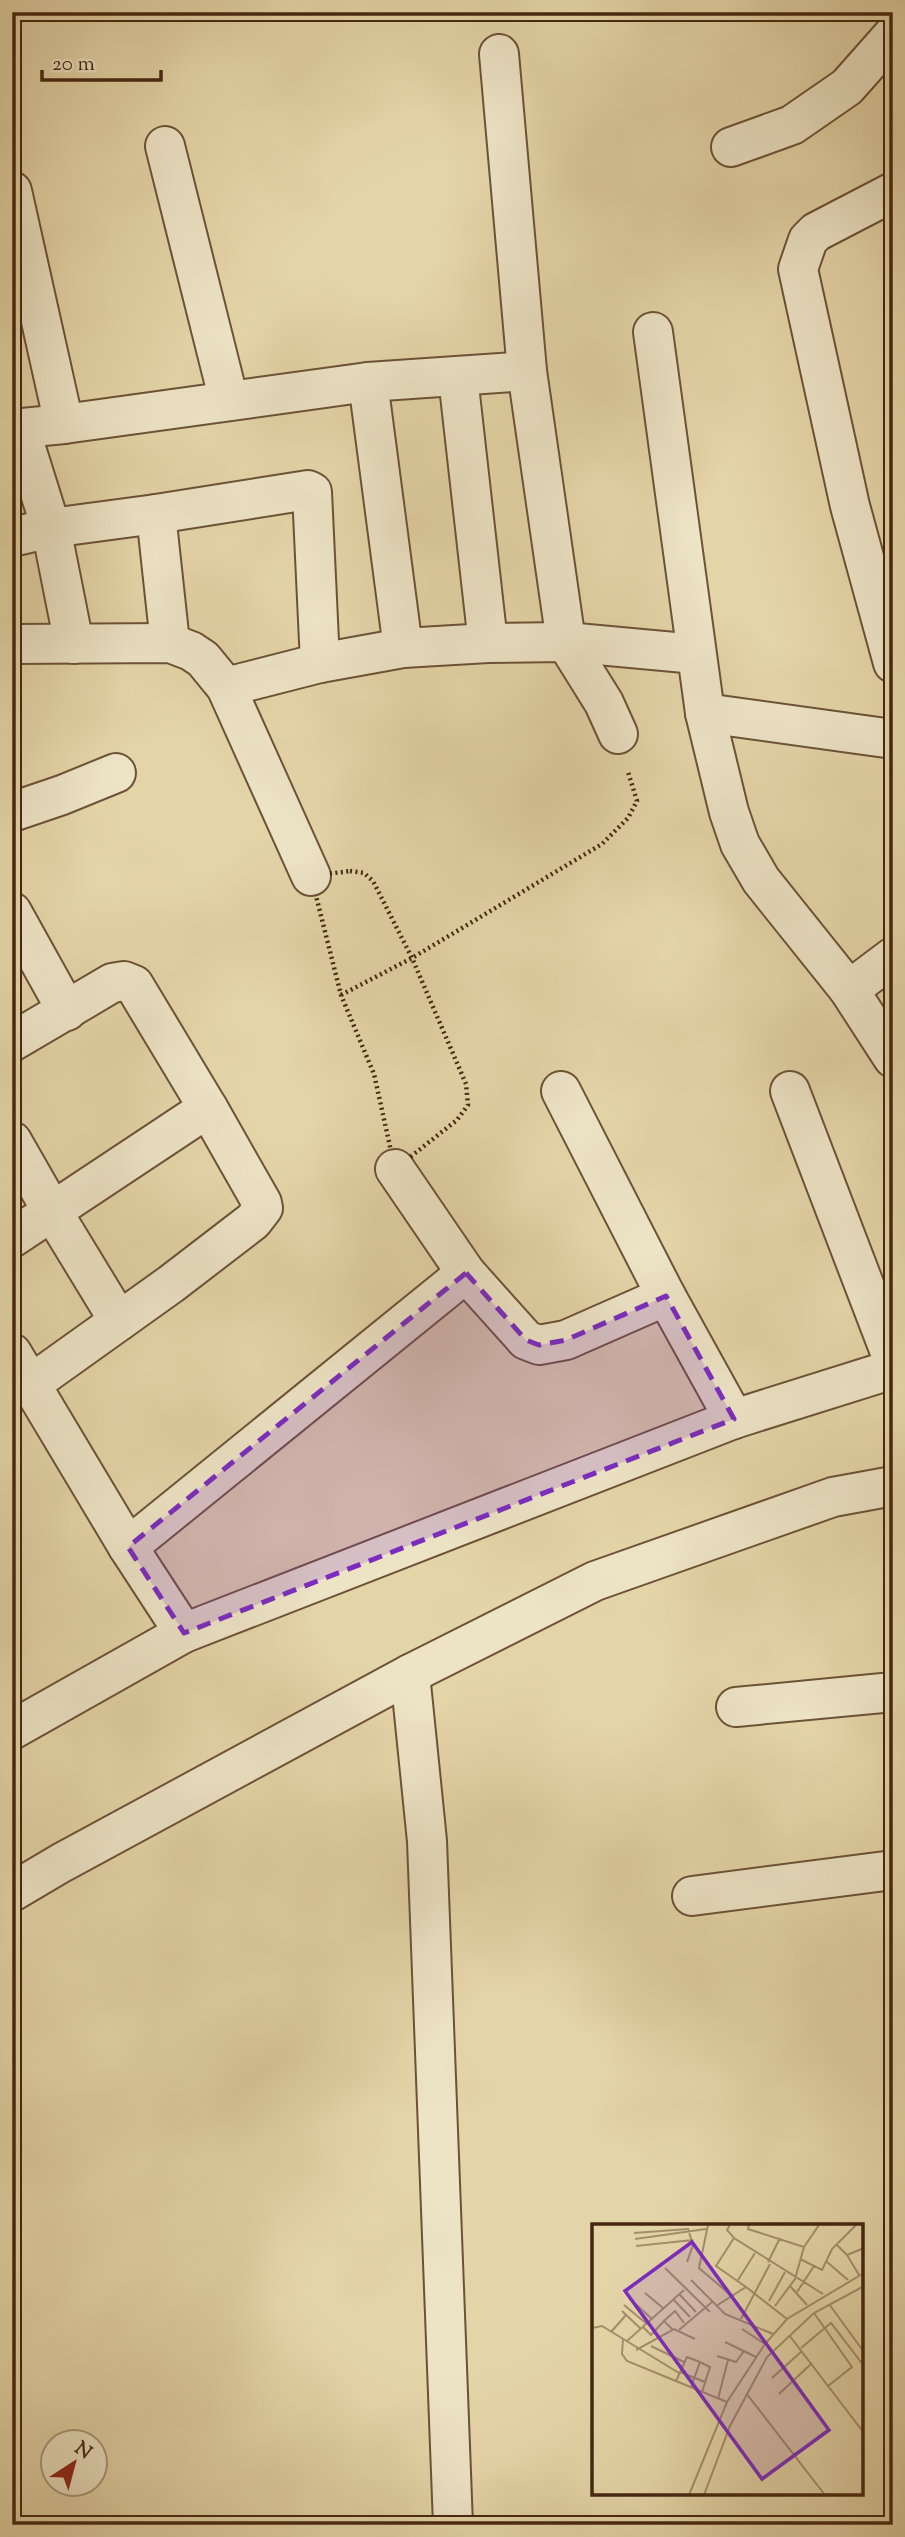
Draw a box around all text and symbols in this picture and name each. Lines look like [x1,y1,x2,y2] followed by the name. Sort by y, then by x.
[42,38,161,82] scale bar
[52,50,95,80] text: 20 m
[592,2224,863,2495] inset map
[38,2428,108,2498] north arrow
[68,2436,97,2467] text: N

